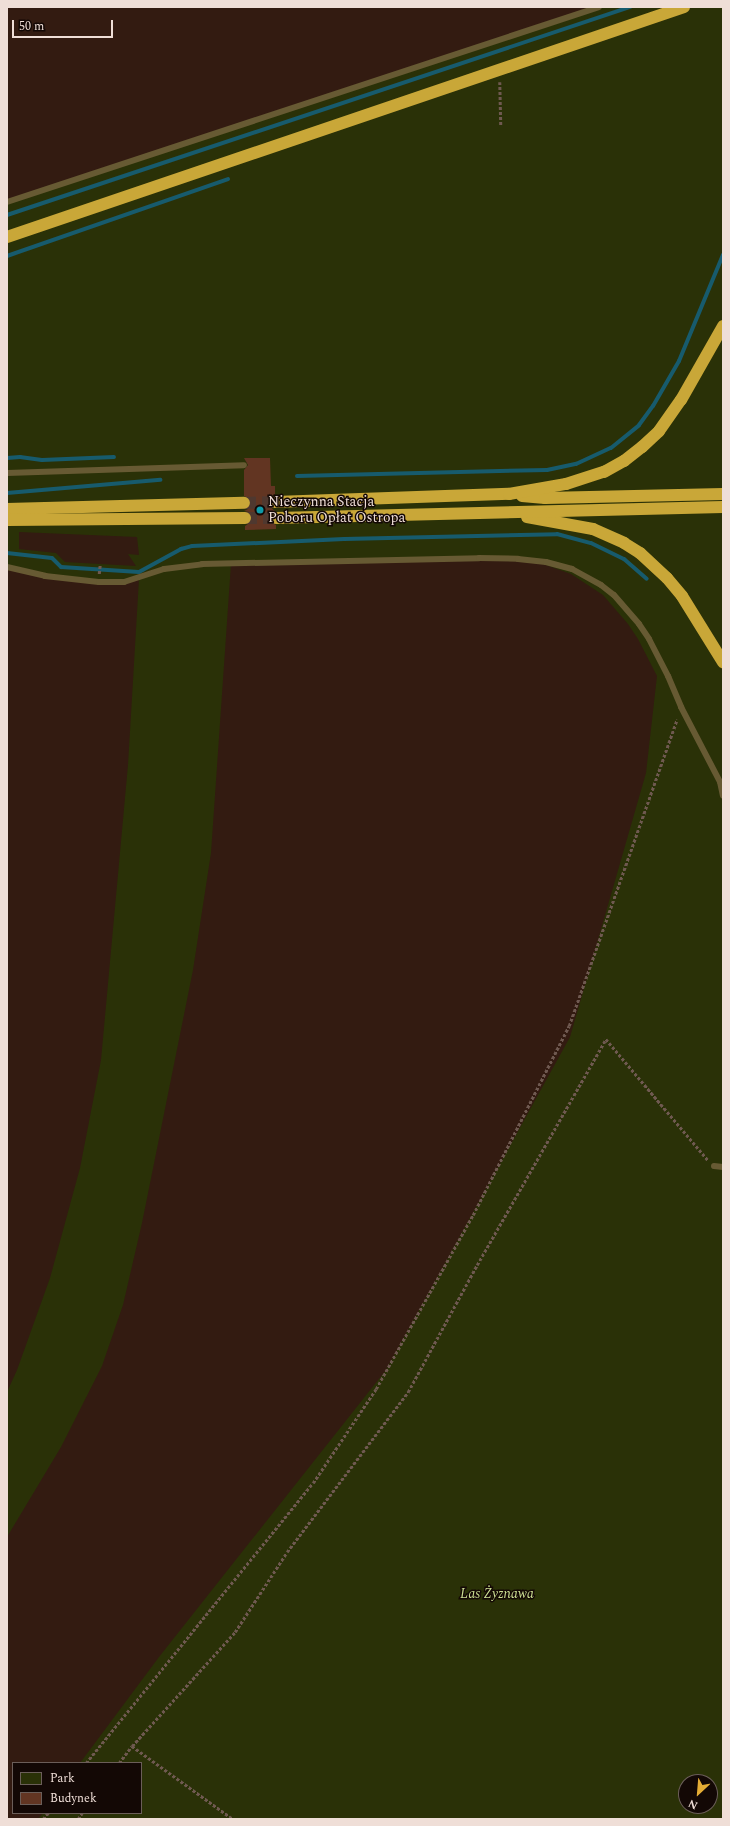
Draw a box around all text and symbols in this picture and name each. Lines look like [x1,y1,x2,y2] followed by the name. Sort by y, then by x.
[14,12,115,38] scale bar
[19,17,44,36] text: 50 m
[268,494,405,526] place label: Nieczynna Stacja Poboru Opłat Ostropa
[255,505,265,515] marker: Nieczynna Stacja Poboru Opłat Ostropa
[460,1586,534,1602] park label: Las Żyznawa
[12,1762,142,1814] legend
[50,1769,75,1788] text: Park
[678,1774,718,1814] north arrow
[50,1789,97,1808] text: Budynek
[685,1795,701,1814] text: N

